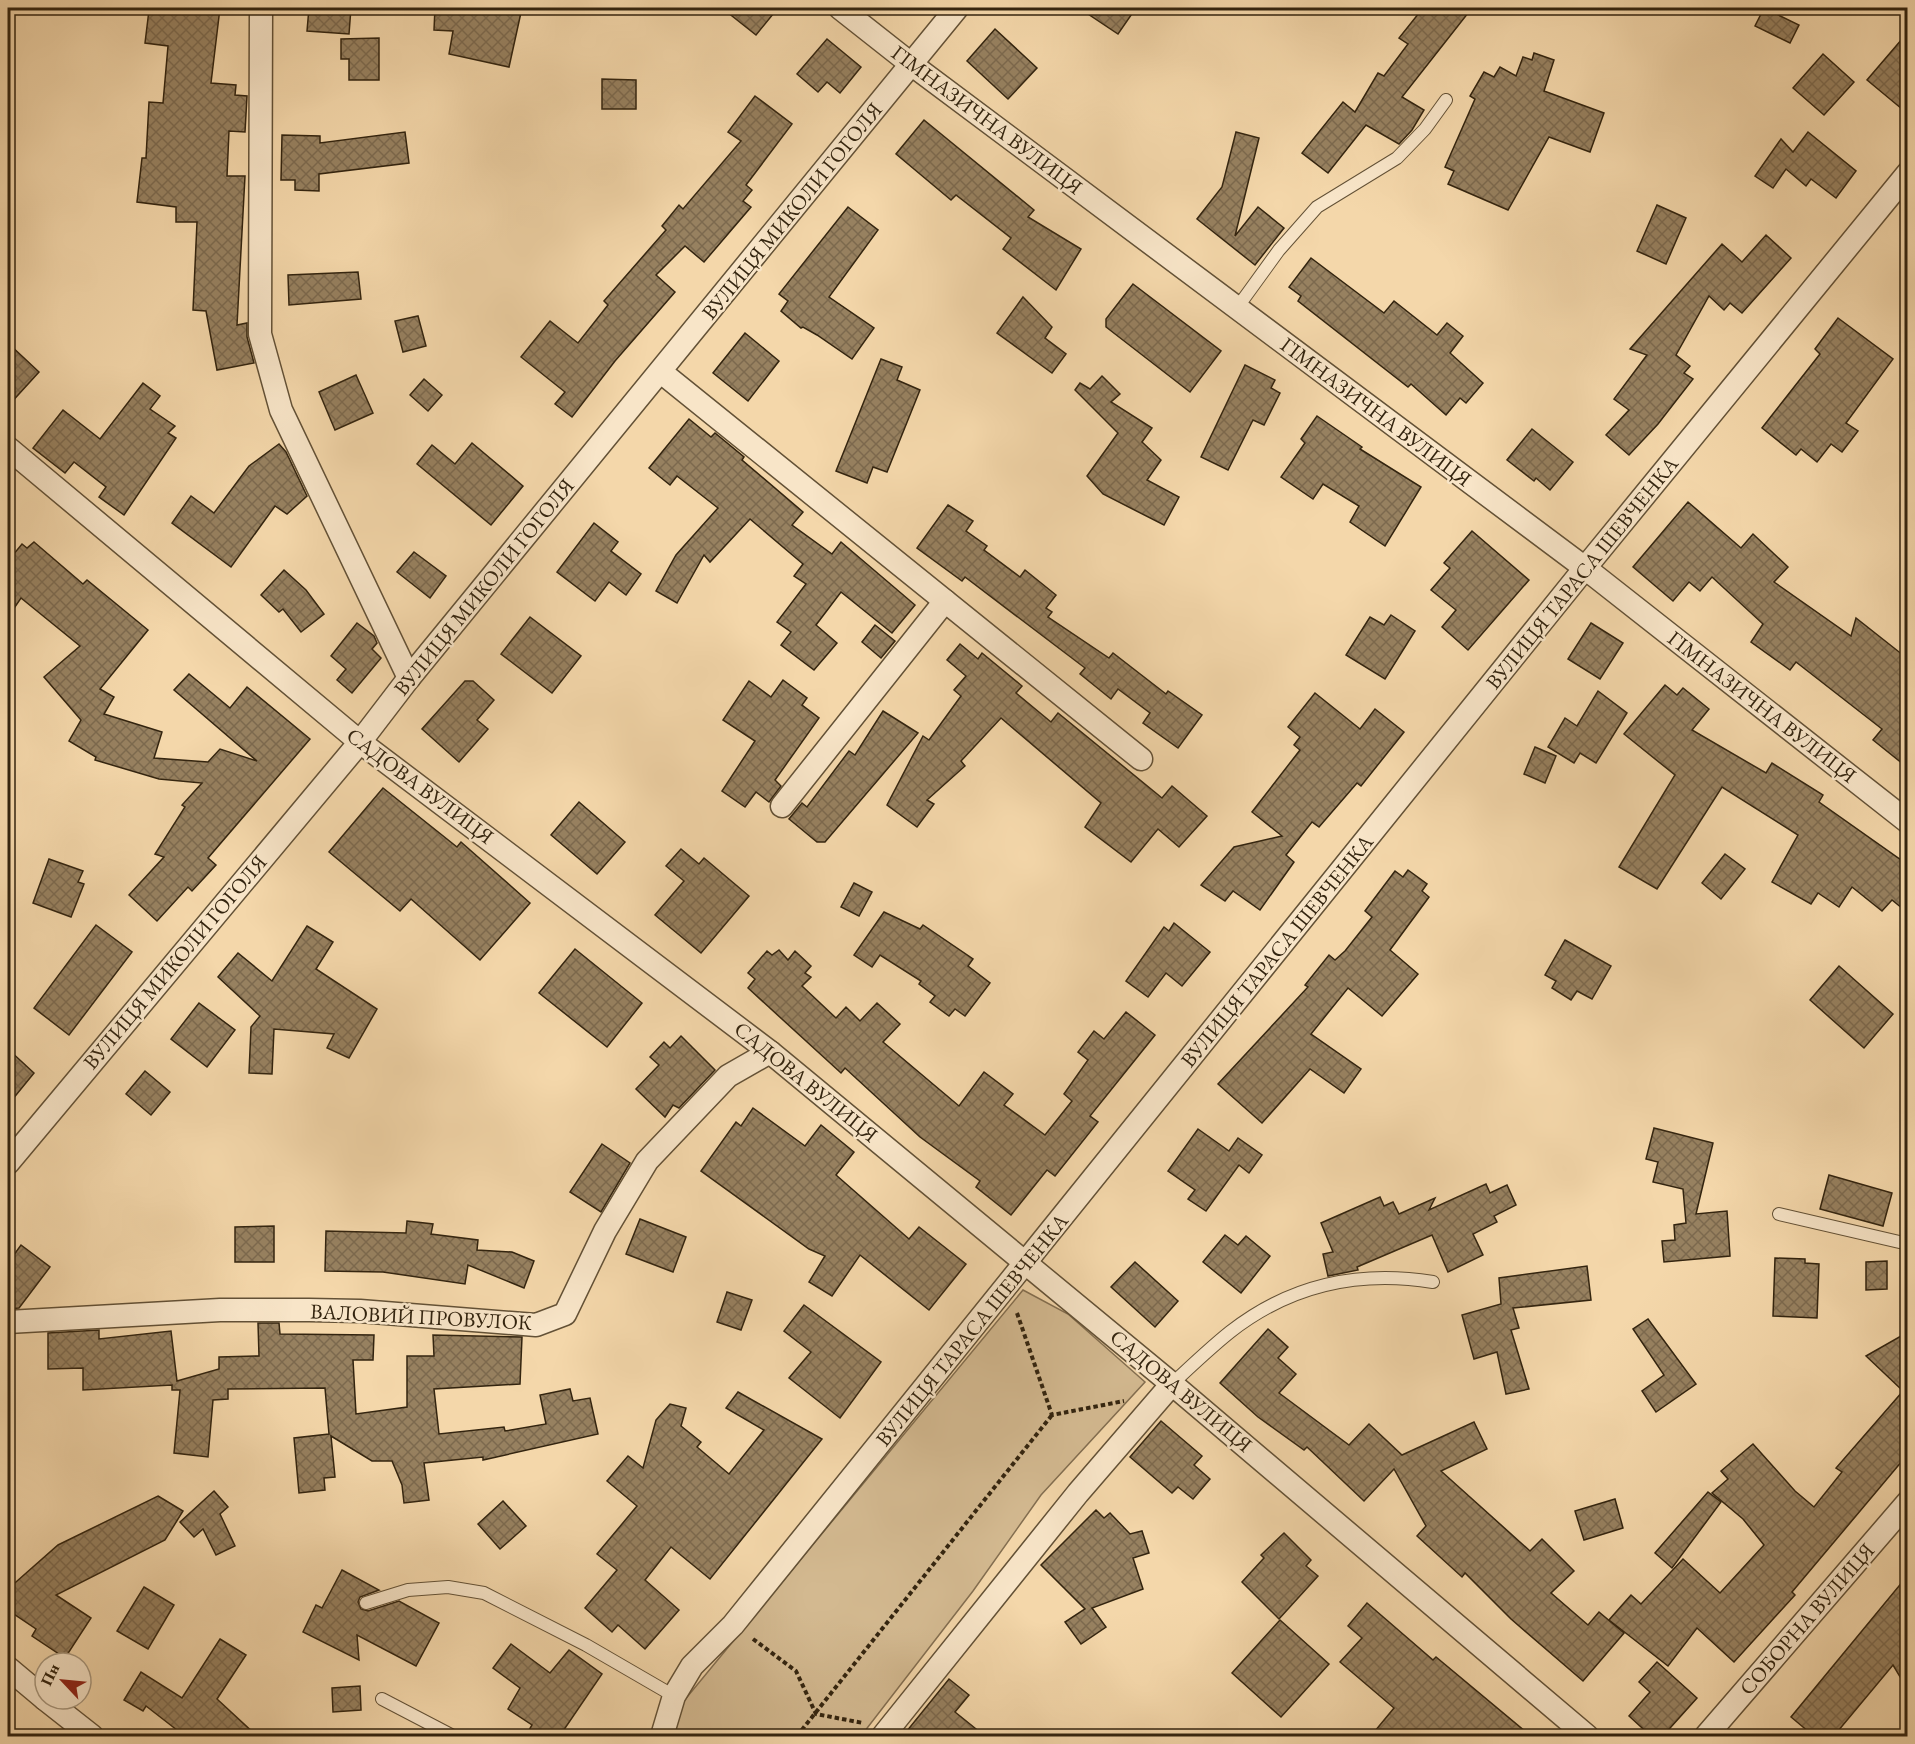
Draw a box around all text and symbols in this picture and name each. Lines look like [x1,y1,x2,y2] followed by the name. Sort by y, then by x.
[886,39,1088,200] street label: ГІМНАЗИЧНА ВУЛИЦЯ
[696,97,888,325] street label: ВУЛИЦЯ МИКОЛИ ГОГОЛЯ
[1275,331,1477,492] street label: ГІМНАЗИЧНА ВУЛИЦЯ
[1479,450,1684,695] street label: ВУЛИЦЯ ТАРАСА ШЕВЧЕНКА
[388,473,580,701] street label: ВУЛИЦЯ МИКОЛИ ГОГОЛЯ
[1663,625,1862,789] street label: ГІМНАЗИЧНА ВУЛИЦЯ
[341,721,499,850] street label: САДОВА ВУЛИЦЯ
[1174,828,1379,1073] street label: ВУЛИЦЯ ТАРАСА ШЕВЧЕНКА
[77,849,272,1075] street label: ВУЛИЦЯ МИКОЛИ ГОГОЛЯ
[729,1015,884,1148] street label: САДОВА ВУЛИЦЯ
[869,1207,1074,1452] street label: ВУЛИЦЯ ТАРАСА ШЕВЧЕНКА
[310,1297,533,1336] street label: ВАЛОВИЙ ПРОВУЛОК
[1105,1323,1258,1458] street label: САДОВА ВУЛИЦЯ
[1733,1537,1880,1700] street label: СОБОРНА ВУЛИЦЯ
[33,1651,93,1711] north arrow
[36,1660,64,1689] text: Пн

